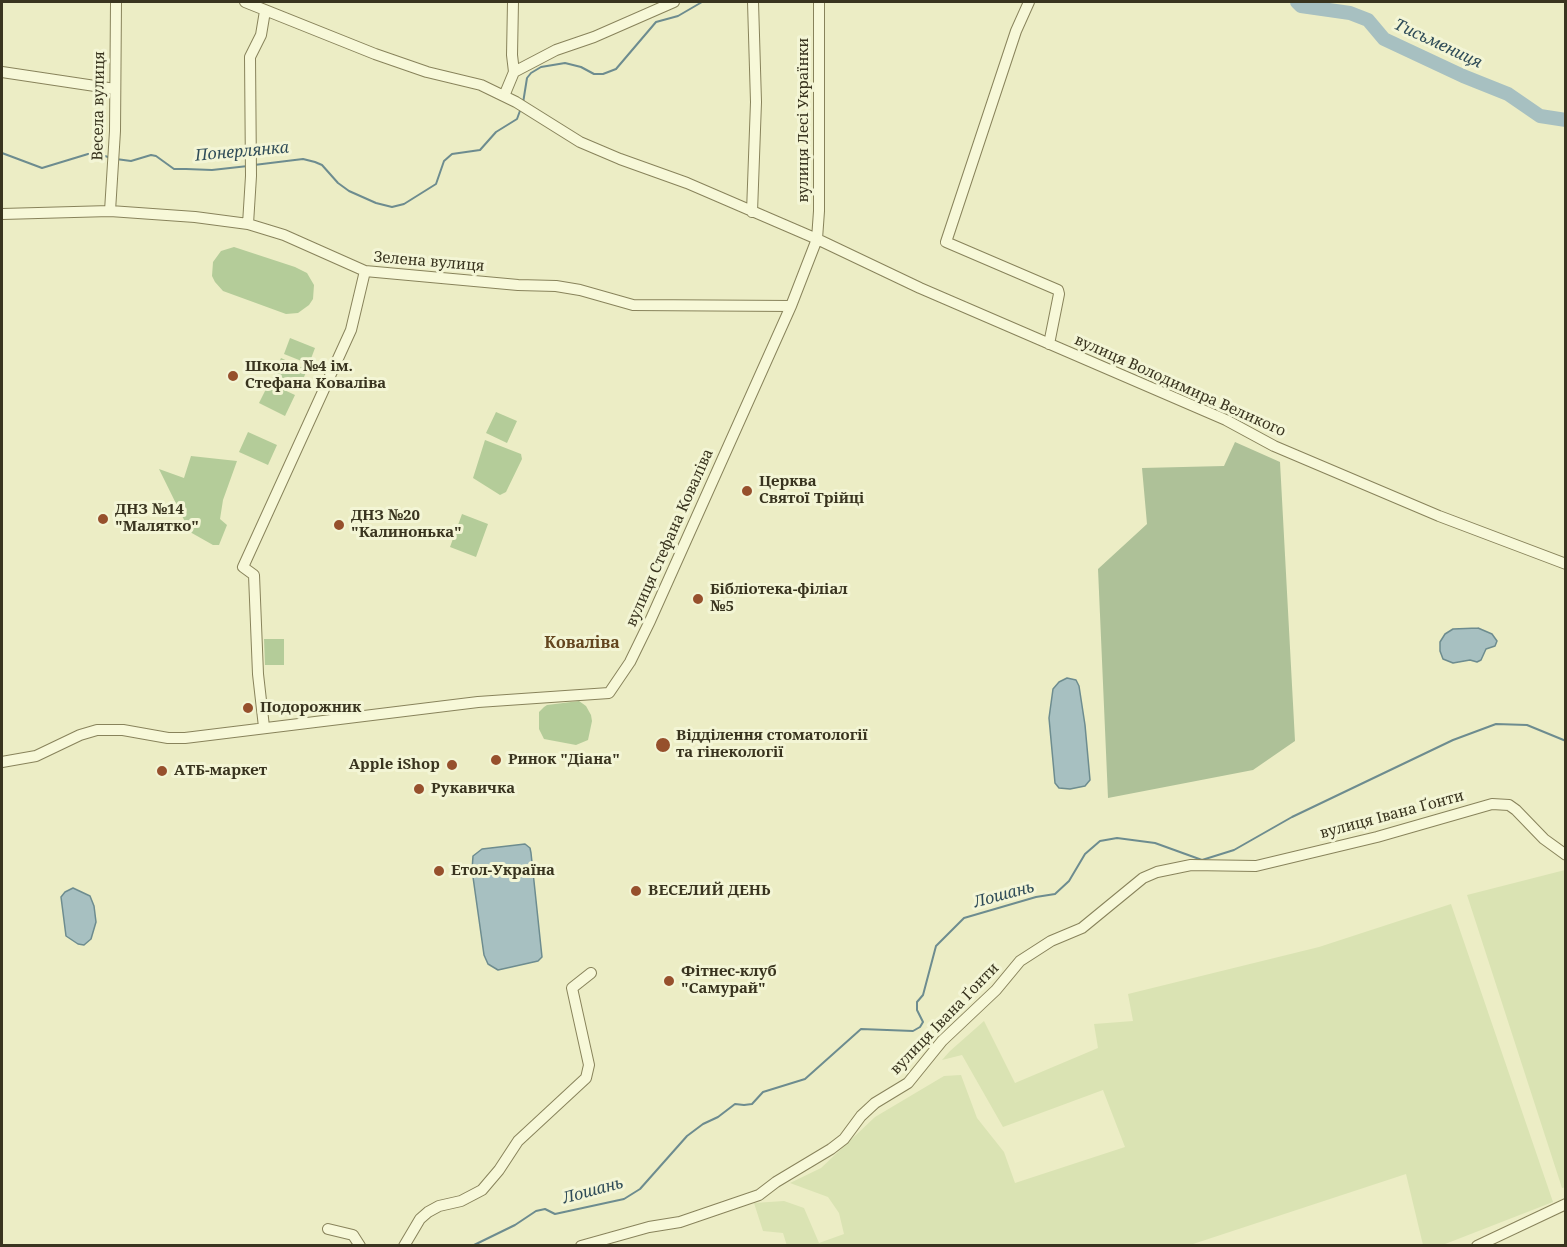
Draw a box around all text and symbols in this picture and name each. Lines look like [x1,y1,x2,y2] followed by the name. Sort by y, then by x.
[1391,15,1485,73] water label: Тисьмениця
[795,38,813,202] street label: вулиця Лесі Українки
[89,51,109,161] street label: Весела вулиця
[194,138,290,166] water label: Понерлянка
[373,248,485,276] street label: Зелена вулиця
[1072,331,1288,441] street label: вулиця Володимира Великого
[245,358,386,393] place label: Школа №4 ім. Стефана Коваліва
[226,369,240,383] marker: Школа №4 ім. Стефана Коваліва
[623,446,717,630] street label: вулиця Стефана Коваліва
[759,473,864,508] place label: Церква Святої Трійці
[740,484,754,498] marker: Церква Святої Трійці
[115,501,199,536] place label: ДНЗ №14 "Малятко"
[351,507,462,542] place label: ДНЗ №20 "Калинонька"
[96,512,110,526] marker: ДНЗ №14 "Малятко"
[332,518,346,532] marker: ДНЗ №20 "Калинонька"
[710,581,848,616] place label: Бібліотека-філіал №5
[691,592,705,606] marker: Бібліотека-філіал №5
[544,633,620,653] district label: Коваліва
[260,699,361,717] place label: Подорожник
[241,701,255,715] marker: Подорожник
[676,727,868,762] place label: Відділення стоматології та гінекології
[654,736,672,754] marker: Відділення стоматології та гінекології
[508,751,620,769] place label: Ринок "Діана"
[489,753,503,767] marker: Ринок "Діана"
[349,756,440,774] place label: Apple iShop
[445,758,459,772] marker: Apple iShop
[174,762,267,780] place label: АТБ-маркет
[155,764,169,778] marker: АТБ-маркет
[431,780,515,798] place label: Рукавичка
[412,782,426,796] marker: Рукавичка
[1318,787,1466,843] street label: вулиця Івана Ґонти
[451,862,555,880] place label: Етол-Україна
[432,864,446,878] marker: Етол-Україна
[971,878,1037,912] water label: Лошань
[648,882,771,900] place label: ВЕСЕЛИЙ ДЕНЬ
[629,884,643,898] marker: ВЕСЕЛИЙ ДЕНЬ
[887,959,1003,1079] street label: вулиця Івана Ґонти
[681,963,777,998] place label: Фітнес-клуб "Самурай"
[662,974,676,988] marker: Фітнес-клуб "Самурай"
[560,1174,626,1208] water label: Лошань

